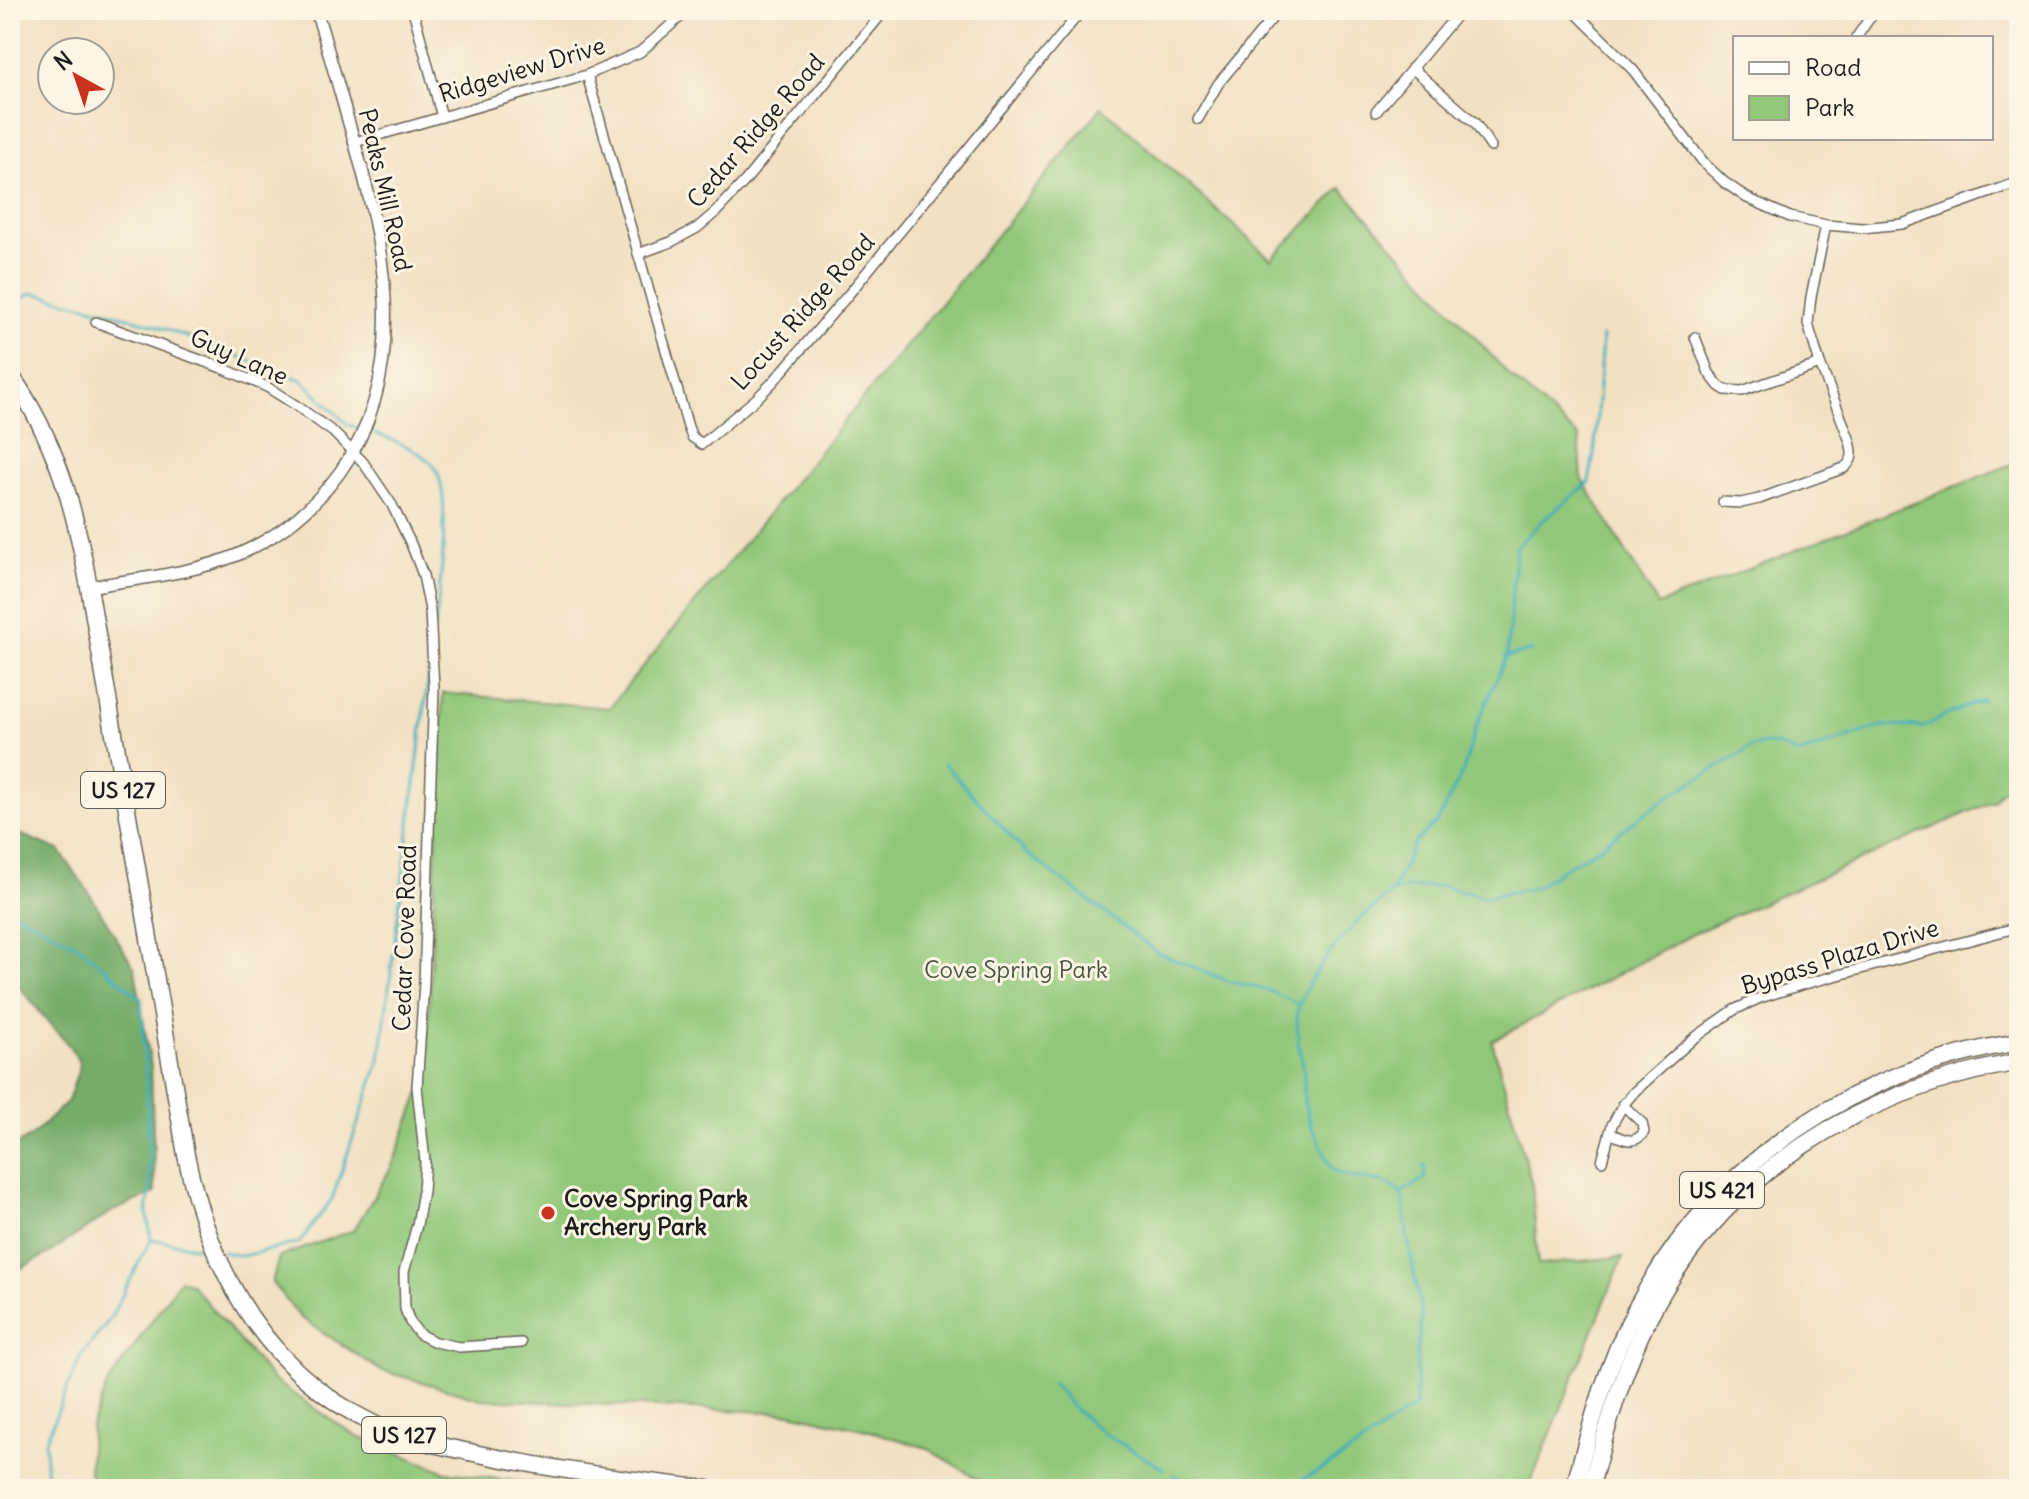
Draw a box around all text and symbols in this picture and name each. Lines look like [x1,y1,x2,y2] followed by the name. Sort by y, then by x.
[435,30,609,109] street label: Ridgeview Drive
[36,36,116,116] north arrow
[1733,36,1993,140] legend
[48,45,78,76] text: N
[680,47,830,214] street label: Cedar Ridge Road
[1805,52,1861,82] text: Road
[1805,92,1855,122] text: Park
[353,105,419,274] street label: Peaks Mill Road
[724,227,880,396] street label: Locust Ridge Road
[186,321,293,391] street label: Guy Lane
[81,772,165,808] road number: US 127
[386,844,422,1032] street label: Cedar Cove Road
[1737,912,1942,1000] street label: Bypass Plaza Drive
[924,954,1108,984] park label: Cove Spring Park
[1680,1172,1764,1208] road number: US 421
[564,1183,748,1241] place label: Cove Spring Park Archery Park
[539,1204,557,1222] marker: Cove Spring Park Archery Park
[362,1417,446,1453] road number: US 127

